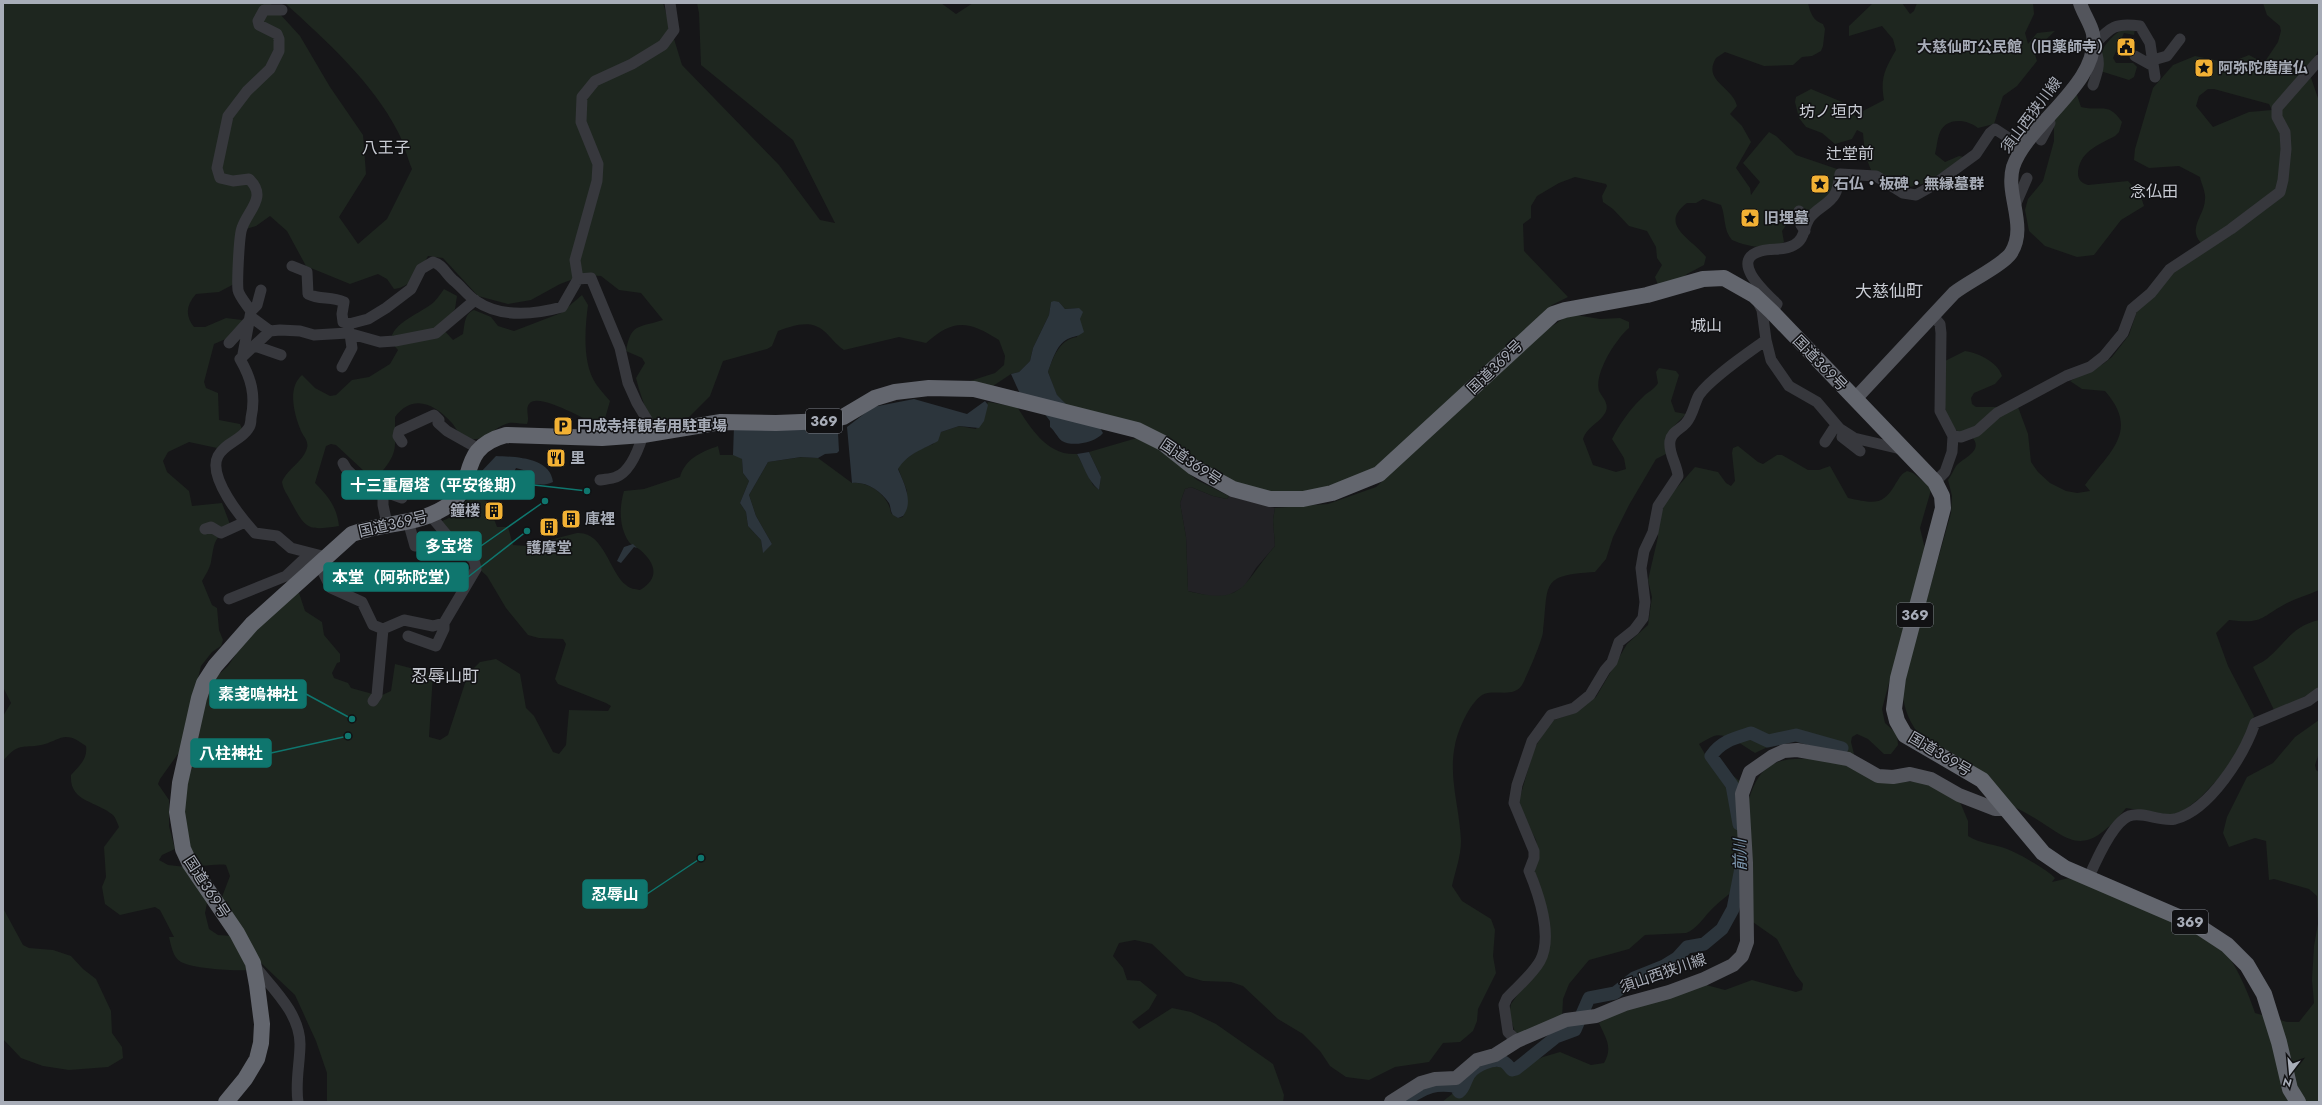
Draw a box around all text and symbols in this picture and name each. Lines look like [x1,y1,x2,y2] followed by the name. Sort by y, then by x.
[1917,36,2112,58] place label: 大慈仙町公民館（旧薬師寺）
[2115,36,2137,58] public building icon: 大慈仙町公民館（旧薬師寺）
[2193,57,2215,79] place icon: 阿弥陀磨崖仏
[2218,57,2308,79] place label: 阿弥陀磨崖仏
[1995,72,2067,158] street label: 須山西狭川線
[1799,100,1863,123] district label: 坊ノ垣内
[362,136,410,159] district label: 八王子
[1826,142,1874,165] district label: 辻堂前
[1809,173,1831,195] place icon: 石仏・板碑・無縁墓群
[1834,173,1984,195] place label: 石仏・板碑・無縁墓群
[2130,180,2178,203] district label: 念仏田
[1739,207,1761,229] place icon: 旧埋墓
[1764,207,1809,229] place label: 旧埋墓
[1855,279,1923,303] district label: 大慈仙町
[1690,314,1722,337] district label: 城山
[1788,330,1852,396] street label: 国道369号
[1462,335,1528,399] street label: 国道369号
[806,409,842,433] road number: 369
[552,415,574,437] parking icon: 円成寺拝観者用駐車場
[577,415,727,437] place label: 円成寺拝観者用駐車場
[1156,433,1226,491] street label: 国道369号
[545,447,567,469] restaurant icon: 里
[570,447,585,469] place label: 里
[342,471,534,499] callout: 十三重層塔（平安後期）
[350,474,526,497] text: 十三重層塔（平安後期）
[450,500,480,522] place label: 鐘楼
[483,500,505,522] building icon: 鐘楼
[356,505,430,543] street label: 国道369号
[560,508,582,530] building icon: 庫裡
[585,508,615,530] place label: 庫裡
[538,516,560,538] building icon: 護摩堂
[417,532,481,560] callout: 多宝塔
[425,535,473,558] text: 多宝塔
[526,537,572,559] place label: 護摩堂
[324,563,468,591] callout: 本堂（阿弥陀堂）
[332,566,460,589] text: 本堂（阿弥陀堂）
[1897,603,1933,627] road number: 369
[411,664,479,688] district label: 忍辱山町
[210,680,306,708] callout: 素戔嗚神社
[218,683,298,706] text: 素戔嗚神社
[1904,726,1976,782] street label: 国道369号
[191,739,271,767] callout: 八柱神社
[199,742,263,765] text: 八柱神社
[1728,837,1752,871] water label: 前川
[179,851,235,923] street label: 国道369号
[583,880,647,908] callout: 忍辱山
[591,883,639,906] text: 忍辱山
[2172,910,2208,934] road number: 369
[1617,948,1709,998] street label: 須山西狭川線
[2270,1053,2310,1093] north arrow
[2281,1074,2294,1092] text: N

